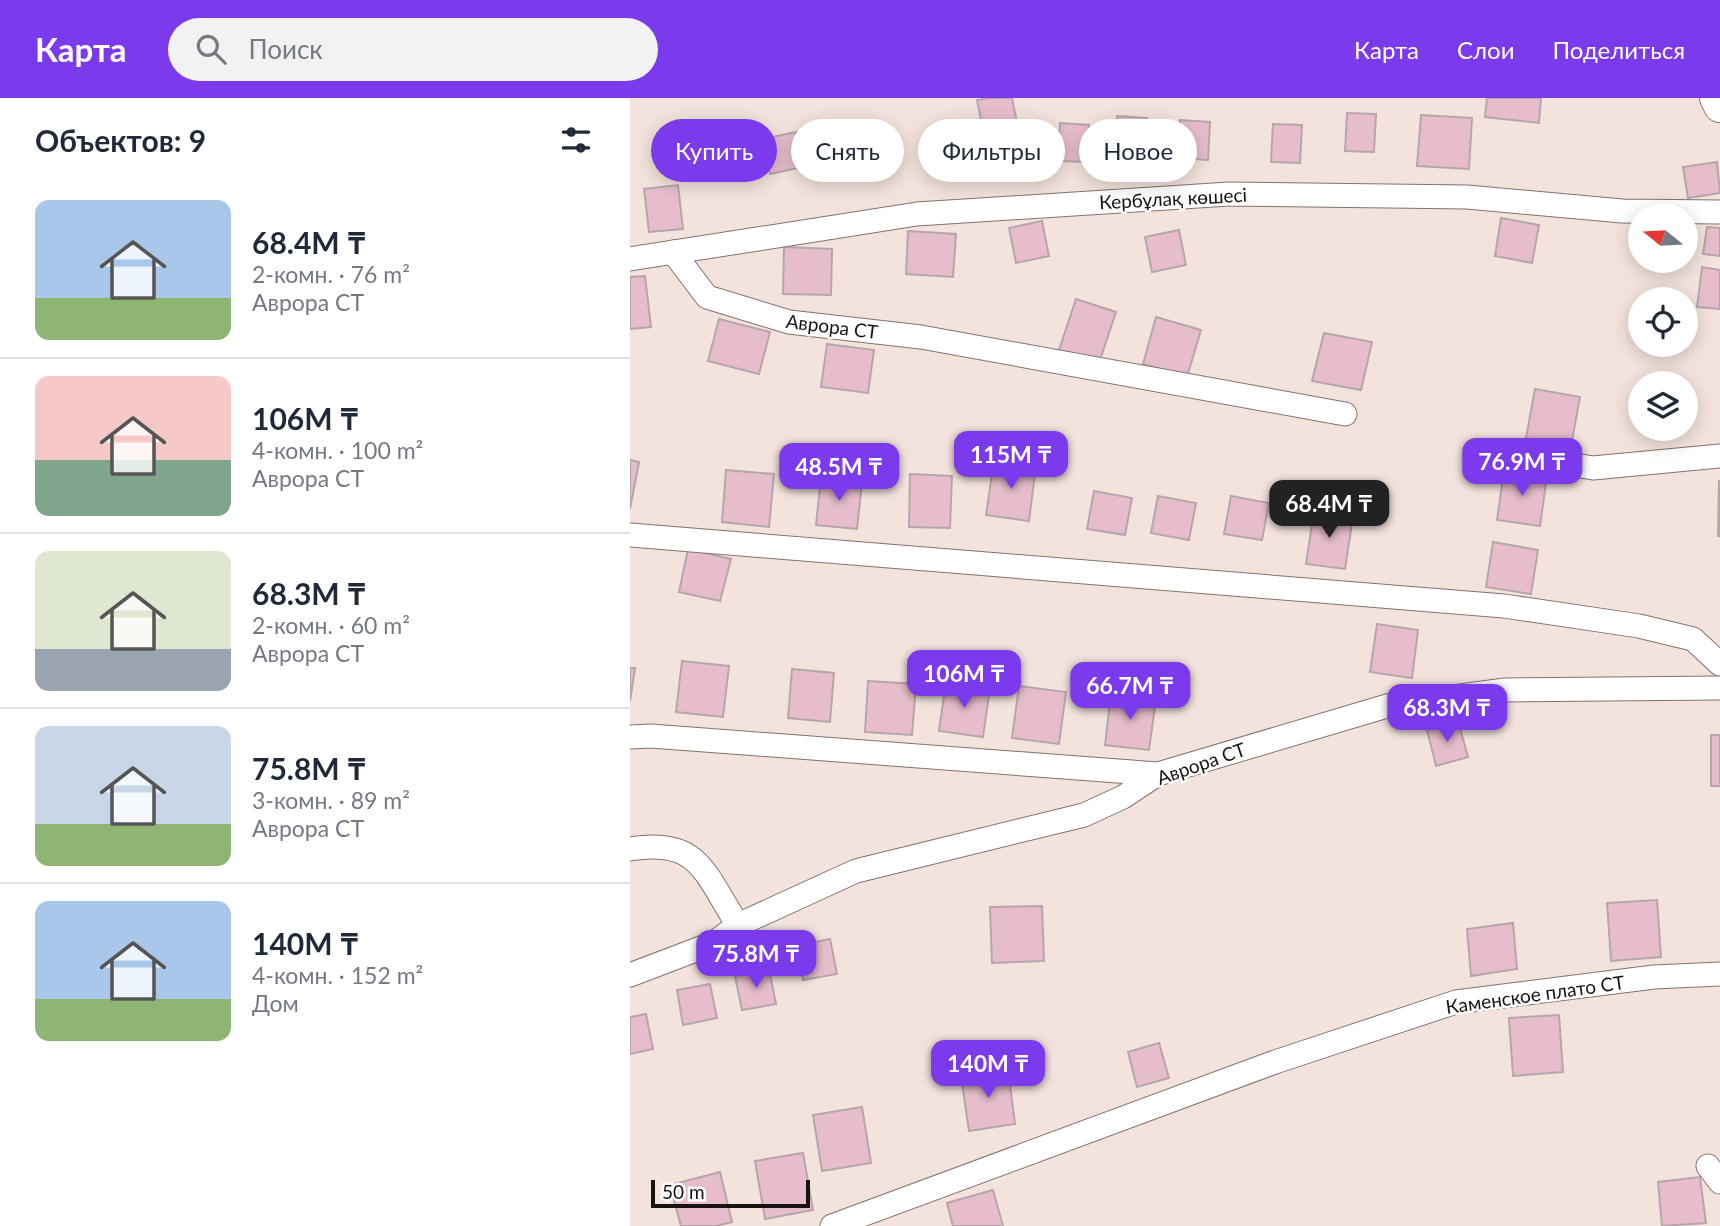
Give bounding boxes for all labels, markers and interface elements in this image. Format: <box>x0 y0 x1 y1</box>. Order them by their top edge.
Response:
search box <box>168 18 658 81</box>
text: Карта <box>35 29 126 69</box>
icon: search <box>192 30 230 68</box>
text: Поиск <box>248 33 323 65</box>
text: Карта <box>1354 35 1419 64</box>
text: Слои <box>1457 35 1514 64</box>
text: Поделиться <box>1552 35 1685 64</box>
chip: Купить <box>651 119 777 182</box>
chip: Снять <box>791 119 904 182</box>
chip: Фильтры <box>918 119 1065 182</box>
chip: Новое <box>1079 119 1197 182</box>
icon: filters <box>557 121 595 159</box>
text: Объектов: 9 <box>35 122 206 158</box>
street label: Кербұлақ көшесі <box>1098 183 1248 213</box>
north arrow <box>1628 203 1698 273</box>
map controls <box>1628 203 1698 441</box>
text: 68.4M ₸ <box>252 224 366 260</box>
icon: home <box>91 228 175 312</box>
text: 2-комн. · 76 m² <box>252 260 410 288</box>
button: locate <box>1628 287 1698 357</box>
text: Аврора СТ <box>252 288 364 316</box>
street label: Аврора СТ <box>785 309 879 343</box>
button: layers <box>1628 371 1698 441</box>
text: 106M ₸ <box>252 400 359 436</box>
icon: home <box>91 404 175 488</box>
pin: 115M ₸ <box>954 432 1068 491</box>
text: 4-комн. · 100 m² <box>252 436 423 464</box>
pin: 76.9M ₸ <box>1457 438 1587 498</box>
text: 115M ₸ <box>970 440 1052 468</box>
pin: 48.5M ₸ <box>774 444 904 503</box>
text: 76.9M ₸ <box>1478 447 1566 475</box>
text: 48.5M ₸ <box>795 452 883 480</box>
text: Аврора СТ <box>252 464 364 492</box>
pin: 68.4M ₸ <box>1264 480 1394 540</box>
text: 68.4M ₸ <box>1285 489 1373 517</box>
text: 68.3M ₸ <box>252 575 366 611</box>
icon: home <box>91 579 175 663</box>
text: 2-комн. · 60 m² <box>252 611 410 639</box>
text: Аврора СТ <box>252 639 364 667</box>
pin: 106M ₸ <box>907 650 1021 710</box>
text: 106M ₸ <box>923 659 1005 687</box>
pin: 66.7M ₸ <box>1065 662 1195 722</box>
text: 66.7M ₸ <box>1086 671 1174 699</box>
pin: 68.3M ₸ <box>1382 684 1512 744</box>
text: 68.3M ₸ <box>1403 693 1491 721</box>
street label: Аврора СТ <box>1154 737 1248 789</box>
text: 75.8M ₸ <box>252 750 366 786</box>
icon: home <box>91 754 175 838</box>
text: 3-комн. · 89 m² <box>252 786 410 814</box>
text: Аврора СТ <box>252 814 364 842</box>
text: 140M ₸ <box>252 925 359 961</box>
icon: home <box>91 929 175 1013</box>
pin: 75.8M ₸ <box>691 930 821 990</box>
text: 75.8M ₸ <box>712 939 800 967</box>
text: 4-комн. · 152 m² <box>252 961 423 989</box>
street label: Каменское плато СТ <box>1444 970 1626 1018</box>
text: Дом <box>252 989 299 1017</box>
pin: 140M ₸ <box>931 1040 1045 1100</box>
text: 140M ₸ <box>947 1049 1029 1077</box>
scale bar <box>651 1177 810 1209</box>
text: 50 m <box>662 1180 705 1203</box>

